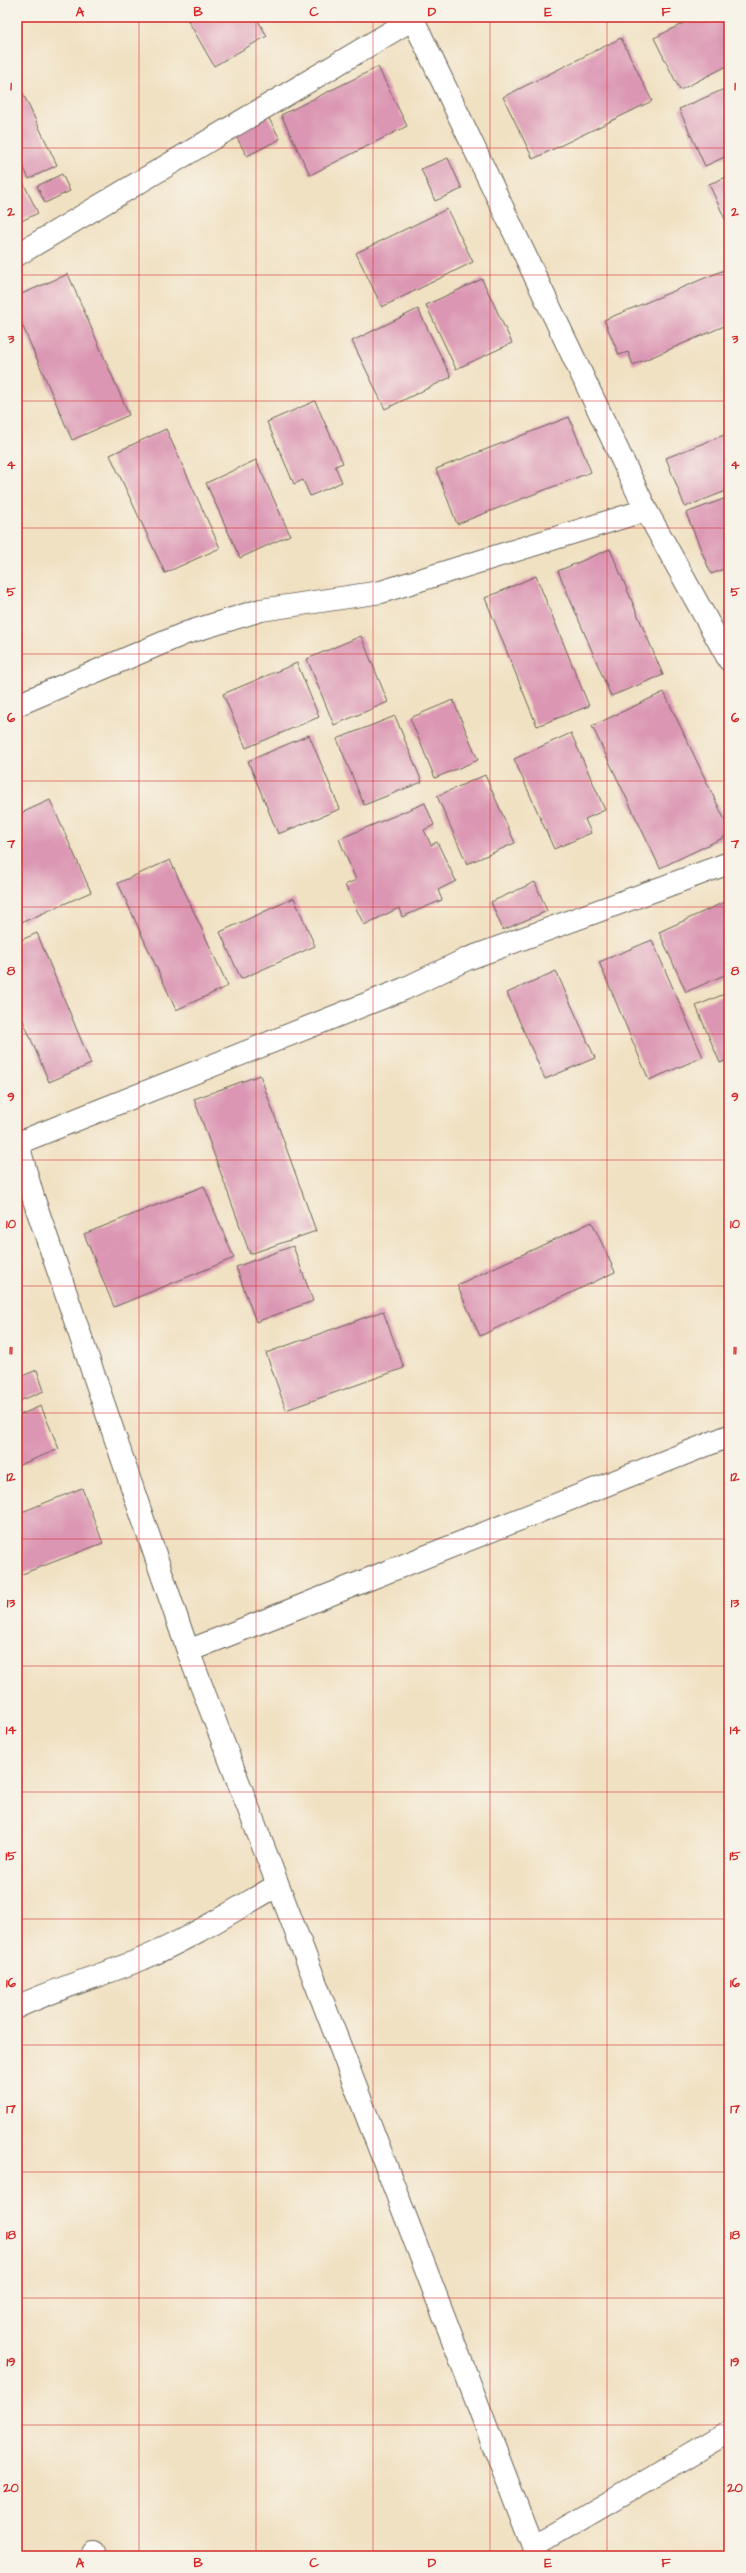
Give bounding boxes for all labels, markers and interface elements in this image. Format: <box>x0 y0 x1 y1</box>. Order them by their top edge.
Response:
text: A <box>76 3 85 21</box>
text: B <box>193 3 203 21</box>
text: C <box>309 3 319 21</box>
text: D <box>428 3 437 21</box>
text: E <box>544 3 552 21</box>
text: F <box>661 3 671 21</box>
text: 1 <box>10 77 12 95</box>
text: 1 <box>734 77 736 95</box>
text: 2 <box>6 203 15 221</box>
text: 2 <box>730 203 739 221</box>
text: 3 <box>7 330 15 348</box>
text: 3 <box>731 330 739 348</box>
text: 4 <box>7 456 16 474</box>
text: 4 <box>731 456 740 474</box>
text: 5 <box>6 583 16 601</box>
text: 5 <box>730 583 740 601</box>
text: 6 <box>7 709 16 727</box>
text: 6 <box>731 709 740 727</box>
text: 7 <box>6 835 16 853</box>
text: 7 <box>730 835 740 853</box>
text: 8 <box>7 962 16 980</box>
text: 8 <box>731 962 740 980</box>
text: 9 <box>7 1088 15 1106</box>
text: 9 <box>731 1088 739 1106</box>
text: 10 <box>6 1215 17 1233</box>
text: 10 <box>730 1215 741 1233</box>
text: 11 <box>9 1341 13 1359</box>
text: 11 <box>733 1341 737 1359</box>
text: 12 <box>6 1468 16 1486</box>
text: 12 <box>730 1468 740 1486</box>
text: 13 <box>7 1594 16 1612</box>
text: 13 <box>731 1594 740 1612</box>
text: 14 <box>6 1721 16 1739</box>
text: 14 <box>730 1721 740 1739</box>
text: 15 <box>6 1847 17 1865</box>
text: 15 <box>730 1847 741 1865</box>
text: 16 <box>6 1974 17 1992</box>
text: 16 <box>730 1974 741 1992</box>
text: 17 <box>6 2100 17 2118</box>
text: 17 <box>730 2100 741 2118</box>
text: 18 <box>6 2226 17 2244</box>
text: 18 <box>730 2226 741 2244</box>
text: 19 <box>6 2353 16 2371</box>
text: 19 <box>730 2353 740 2371</box>
text: 20 <box>2 2479 20 2497</box>
text: 20 <box>726 2479 744 2497</box>
text: A <box>76 2554 85 2572</box>
text: B <box>193 2554 203 2572</box>
text: C <box>309 2554 319 2572</box>
text: D <box>428 2554 437 2572</box>
text: E <box>544 2554 552 2572</box>
text: F <box>661 2554 671 2572</box>

